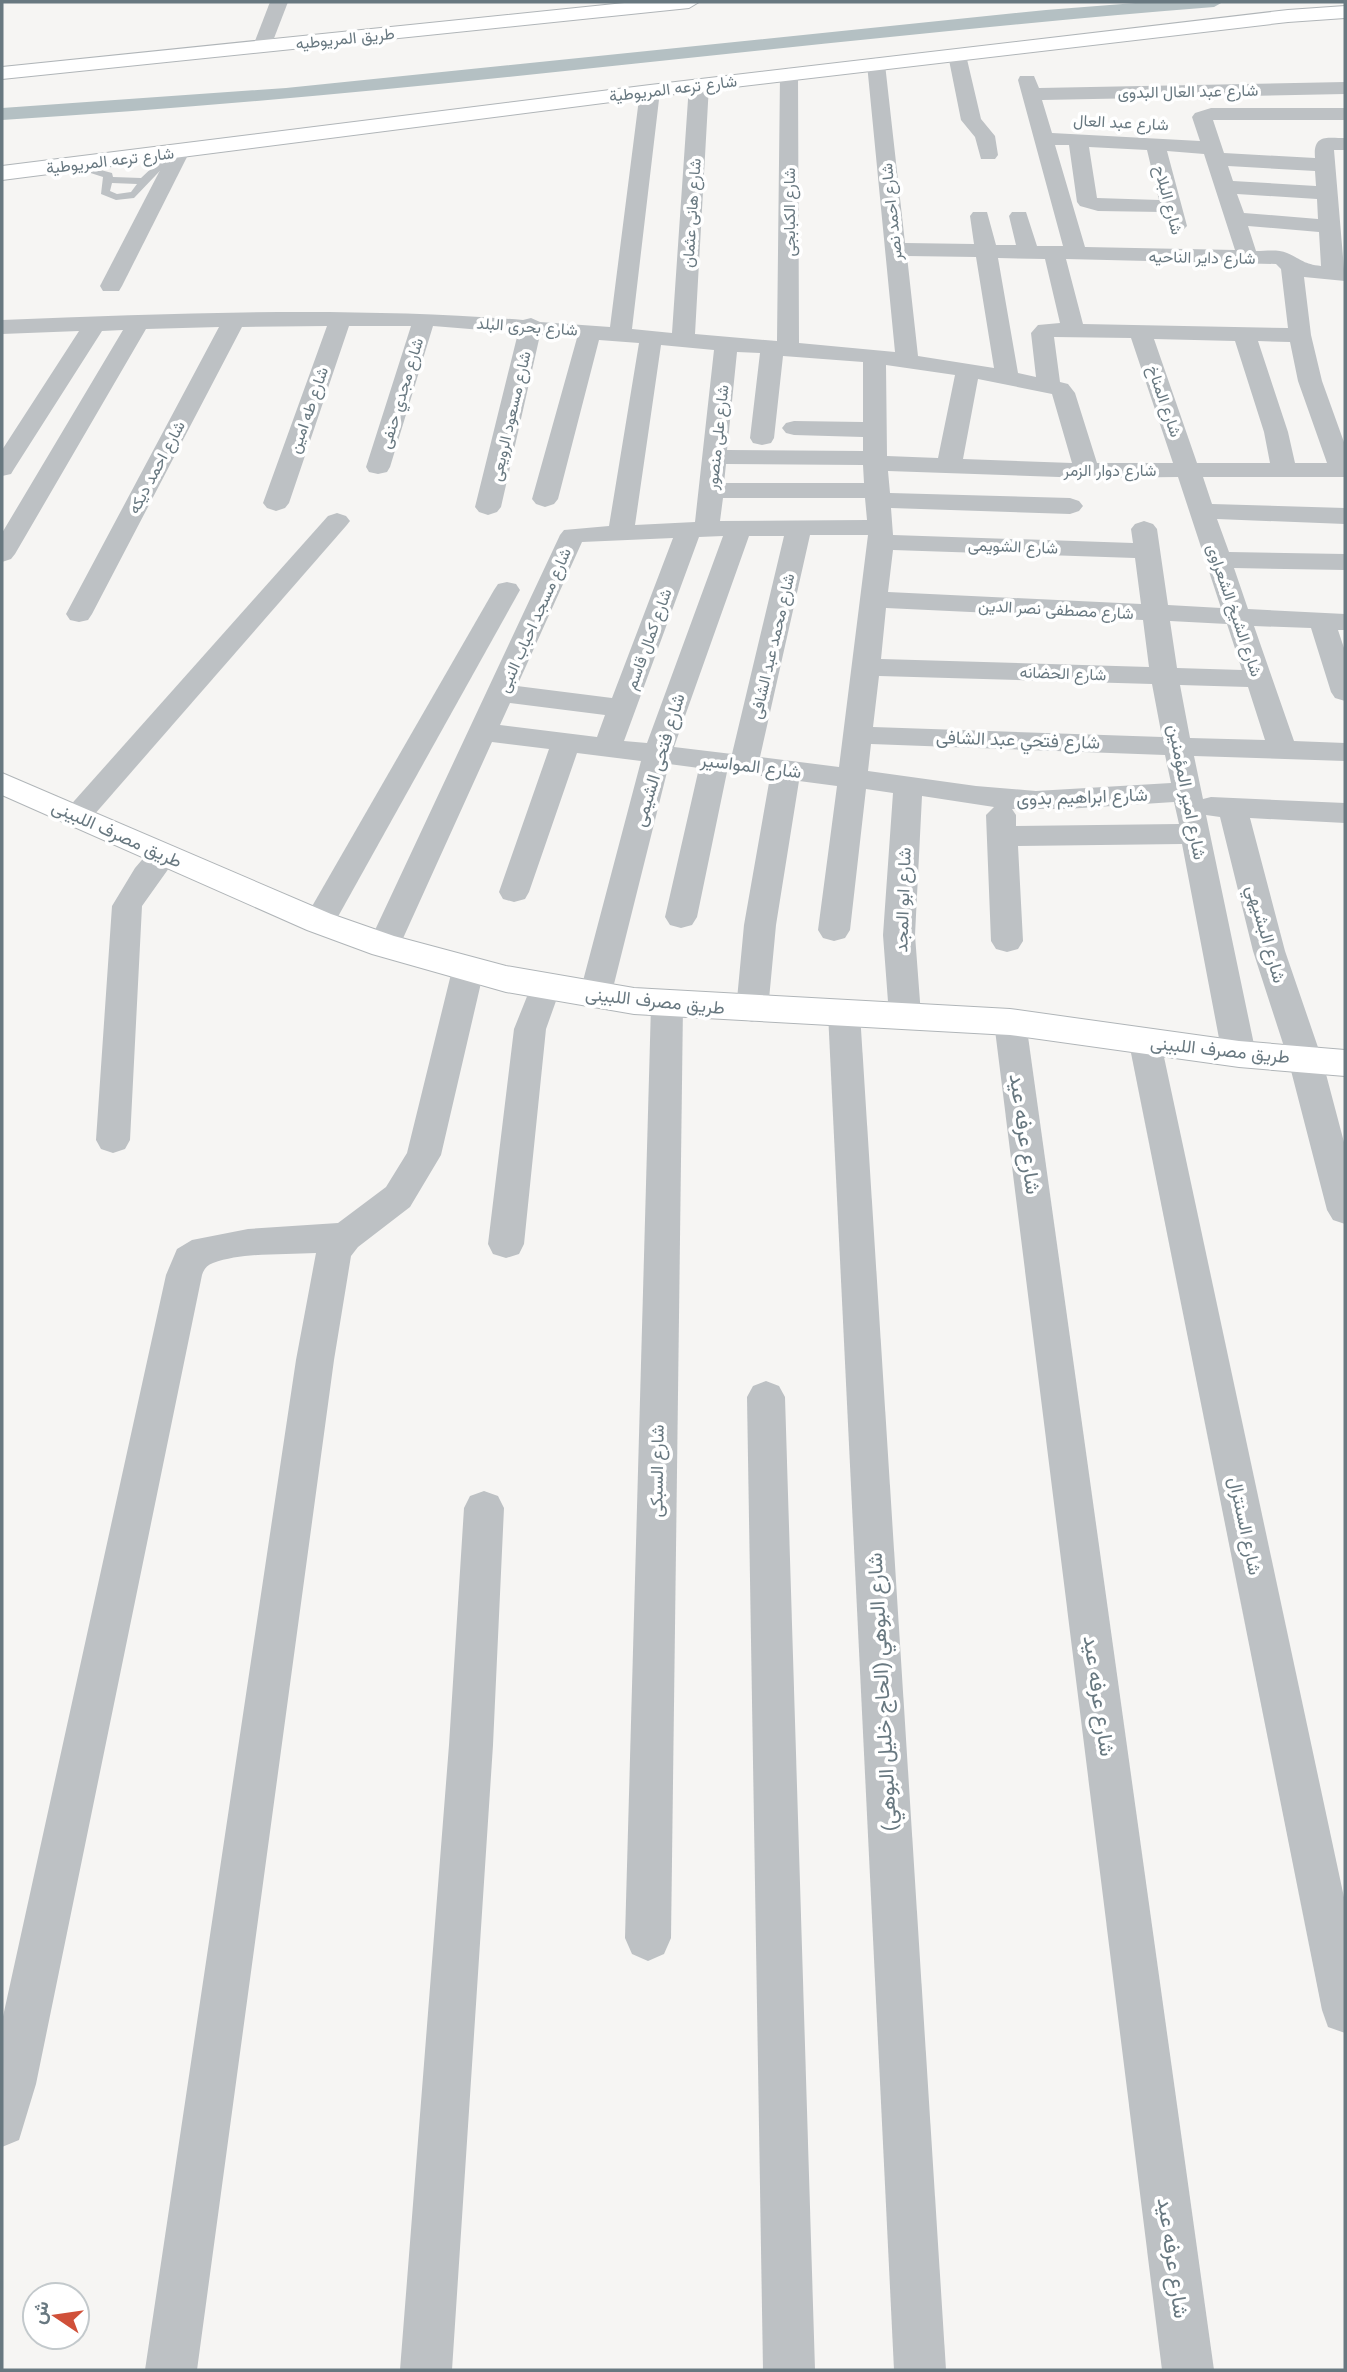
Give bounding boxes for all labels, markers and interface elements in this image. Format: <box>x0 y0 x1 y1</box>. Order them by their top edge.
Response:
street label: طريق المريوطيه <box>295 25 396 54</box>
street label: شارع ترعه المريوطية <box>608 72 738 108</box>
street label: شارع عبد العال البدوى <box>1118 82 1258 104</box>
street label: شارع عبد العال <box>1073 112 1169 136</box>
street label: شارع ترعه المريوطية <box>45 144 175 180</box>
street label: شارع هانى عثمان <box>679 158 707 269</box>
street label: شارع احمد نصر <box>878 162 908 262</box>
street label: شارع البلاح <box>1148 164 1186 237</box>
street label: شارع الكبابجى <box>781 168 801 256</box>
street label: شارع داير الناحيه <box>1148 248 1256 270</box>
street label: شارع بحرى البلد <box>475 314 578 342</box>
street label: شارع مجدي حنفى <box>377 336 431 452</box>
street label: شارع مسعود الرويعى <box>487 349 537 483</box>
street label: شارع المناخ <box>1142 363 1185 440</box>
street label: شارع طه امين <box>286 365 334 456</box>
street label: شارع على منصور <box>703 384 734 492</box>
street label: شارع احمد ديكه <box>125 418 191 518</box>
street label: شارع دوار الزمر <box>1063 462 1156 482</box>
street label: شارع الشويمى <box>967 536 1058 560</box>
street label: شارع الشيخ الشعراوى <box>1201 542 1265 680</box>
street label: شارع مسجد احباب النبى <box>495 545 577 696</box>
street label: شارع محمد عبد الشافى <box>747 572 800 721</box>
street label: شارع كمال قاسم <box>622 586 677 693</box>
street label: شارع مصطفى نصر الدين <box>978 597 1134 625</box>
street label: شارع الحضانه <box>1019 663 1107 687</box>
street label: شارع فتحى الشيمى <box>629 691 691 830</box>
street label: شارع امير المؤمنين <box>1162 723 1210 862</box>
street label: شارع فتحي عبد الشافى <box>935 727 1100 758</box>
street label: شارع المواسير <box>698 750 803 784</box>
street label: شارع ابراهيم بدوى <box>1016 785 1148 811</box>
street label: طريق مصرف اللبينى <box>48 796 185 873</box>
street label: شارع ابو المجد <box>891 847 917 953</box>
street label: شارع البشيهي <box>1238 883 1290 987</box>
street label: طريق مصرف اللبينى <box>584 984 726 1019</box>
street label: طريق مصرف اللبينى <box>1149 1033 1291 1068</box>
street label: شارع عرفه عيد <box>1003 1072 1045 1196</box>
street label: شارع السبكى <box>646 1424 670 1518</box>
street label: شارع السنترال <box>1223 1475 1265 1577</box>
street label: شارع البوهي (الحاج خليل البوهي) <box>863 1552 906 1832</box>
street label: شارع عرفه عيد <box>1077 1634 1119 1758</box>
street label: شارع عرفه عيد <box>1151 2196 1193 2320</box>
north arrow <box>21 2281 91 2351</box>
text: ش <box>27 2299 54 2326</box>

